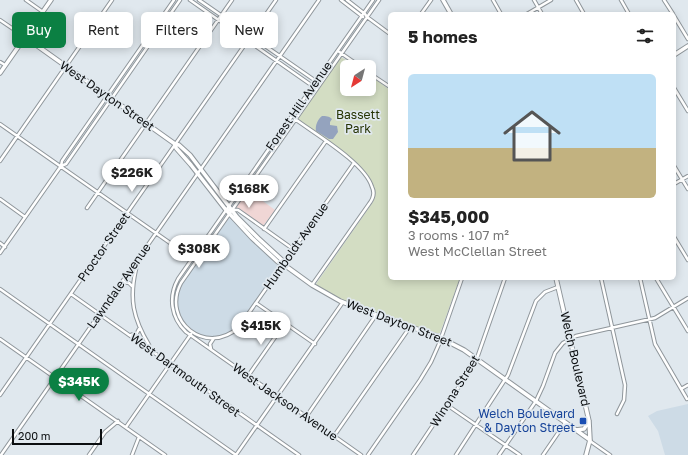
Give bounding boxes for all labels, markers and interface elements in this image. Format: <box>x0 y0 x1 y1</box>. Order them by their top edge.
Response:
chip: Buy <box>12 12 66 48</box>
chip: Rent <box>74 12 133 48</box>
chip: Filters <box>141 12 212 48</box>
chip: New <box>220 12 278 48</box>
icon: filters <box>634 25 656 47</box>
text: 5 homes <box>408 26 478 47</box>
street label: West Dayton Street <box>57 57 158 134</box>
street label: Forest Hill Avenue <box>262 58 335 153</box>
north arrow <box>340 60 376 96</box>
map controls <box>340 60 376 96</box>
icon: home <box>496 100 568 172</box>
park label: Bassett Park <box>336 107 380 136</box>
pin: $226K <box>104 159 160 193</box>
text: $226K <box>111 164 153 180</box>
pin: $168K <box>221 175 277 209</box>
text: $168K <box>228 180 270 196</box>
street label: Humboldt Avenue <box>260 199 331 292</box>
text: $345,000 <box>408 206 489 227</box>
street label: Proctor Street <box>74 209 133 284</box>
text: 3 rooms · 107 m² <box>408 227 509 243</box>
pin: $308K <box>171 235 227 269</box>
street label: Lawndale Avenue <box>84 240 154 331</box>
text: $308K <box>178 240 220 256</box>
text: West McClellan Street <box>408 243 547 259</box>
street label: West Dayton Street <box>344 295 454 350</box>
street label: Welch Boulevard <box>557 310 594 408</box>
pin: $415K <box>233 312 289 346</box>
text: $415K <box>241 317 281 333</box>
street label: West Dartmouth Street <box>127 329 244 420</box>
street label: Winona Street <box>426 352 483 429</box>
street label: West Jackson Avenue <box>230 360 341 444</box>
pin: $345K <box>51 368 107 402</box>
text: $345K <box>58 373 100 389</box>
place label: Welch Boulevard & Dayton Street <box>478 406 575 435</box>
marker: Welch Boulevard & Dayton Street <box>578 416 588 426</box>
scale bar <box>12 427 102 446</box>
text: 200 m <box>18 429 51 442</box>

